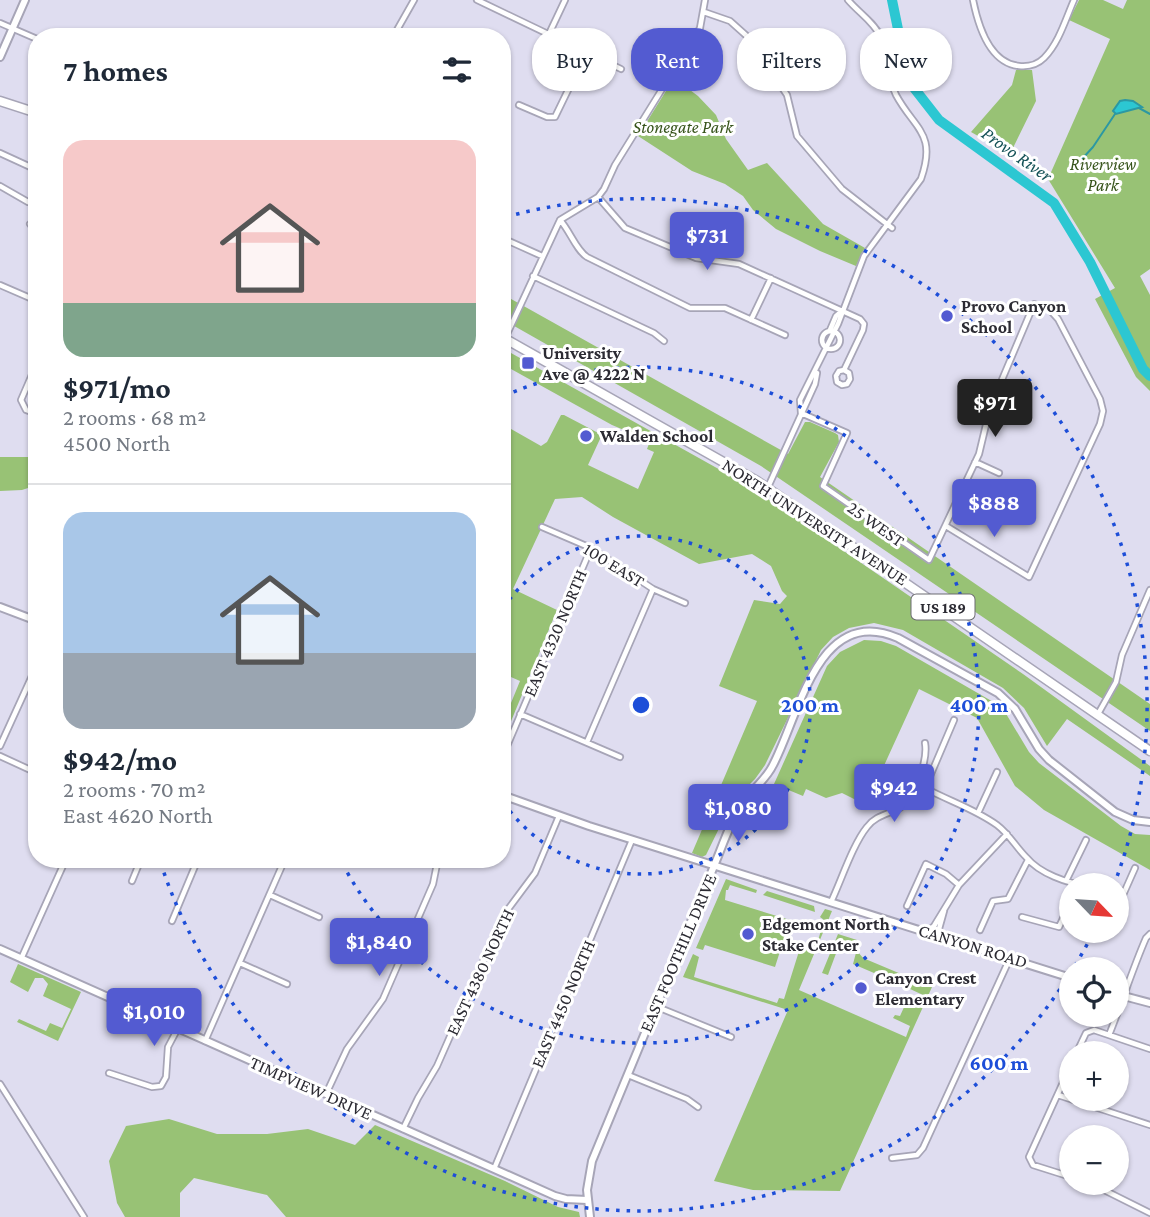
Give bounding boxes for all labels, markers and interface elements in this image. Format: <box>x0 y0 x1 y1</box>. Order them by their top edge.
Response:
chip: Buy <box>532 28 617 91</box>
chip: Rent <box>631 28 723 91</box>
chip: Filters <box>737 28 846 91</box>
chip: New <box>860 28 952 91</box>
icon: filters <box>438 51 476 89</box>
text: 7 homes <box>63 54 168 87</box>
park label: Stonegate Park <box>633 117 734 137</box>
water label: Provo River <box>978 122 1057 187</box>
park label: Riverview Park <box>1070 154 1137 195</box>
icon: home <box>207 185 333 311</box>
pin: $731 <box>666 212 748 272</box>
text: $731 <box>686 222 728 248</box>
place label: Provo Canyon School <box>961 296 1067 337</box>
marker: Provo Canyon School <box>939 308 955 324</box>
place label: University Ave @ 4222 N <box>541 343 645 384</box>
marker: University Ave @ 4222 N <box>520 355 536 371</box>
text: $971/mo <box>63 371 171 404</box>
pin: $971 <box>954 380 1036 439</box>
text: $971 <box>973 389 1017 415</box>
text: 2 rooms · 68 m² <box>63 404 206 430</box>
place label: Walden School <box>599 426 714 446</box>
marker: Walden School <box>578 428 594 444</box>
text: 4500 North <box>63 430 170 456</box>
street label: NORTH UNIVERSITY AVENUE <box>719 455 912 590</box>
pin: $888 <box>953 480 1035 539</box>
text: $888 <box>968 489 1020 515</box>
street label: 25 WEST <box>844 497 908 551</box>
street label: 100 EAST <box>580 539 648 592</box>
icon: home <box>207 557 333 683</box>
street label: EAST 4320 NORTH <box>519 566 591 700</box>
road number: US 189 <box>912 594 974 620</box>
centre of rings <box>629 693 653 717</box>
text: 200 m <box>781 693 839 717</box>
text: 400 m <box>950 693 1009 717</box>
text: $942/mo <box>63 743 177 776</box>
pin: $942 <box>853 764 935 824</box>
text: $942 <box>870 774 918 800</box>
text: 2 rooms · 70 m² <box>63 776 206 802</box>
pin: $1,080 <box>681 784 795 844</box>
text: $1,080 <box>704 794 772 820</box>
text: East 4620 North <box>63 802 213 828</box>
street label: EAST FOOTHILL DRIVE <box>636 871 721 1035</box>
north arrow <box>1059 873 1129 943</box>
map controls <box>1059 873 1129 1195</box>
street label: EAST 4380 NORTH <box>442 905 518 1038</box>
place label: Edgemont North Stake Center <box>762 914 890 955</box>
pin: $1,840 <box>322 918 436 978</box>
street label: CANYON ROAD <box>916 920 1030 972</box>
marker: Edgemont North Stake Center <box>740 926 756 942</box>
text: $1,840 <box>346 928 412 954</box>
street label: EAST 4450 NORTH <box>527 937 599 1071</box>
button: locate <box>1059 957 1129 1027</box>
place label: Canyon Crest Elementary <box>875 968 977 1009</box>
marker: Canyon Crest Elementary <box>853 980 869 996</box>
pin: $1,010 <box>97 988 211 1048</box>
text: $1,010 <box>123 998 185 1024</box>
button: + <box>1059 1041 1129 1111</box>
text: 600 m <box>970 1051 1029 1075</box>
street label: TIMPVIEW DRIVE <box>247 1052 375 1124</box>
button: − <box>1059 1125 1129 1195</box>

